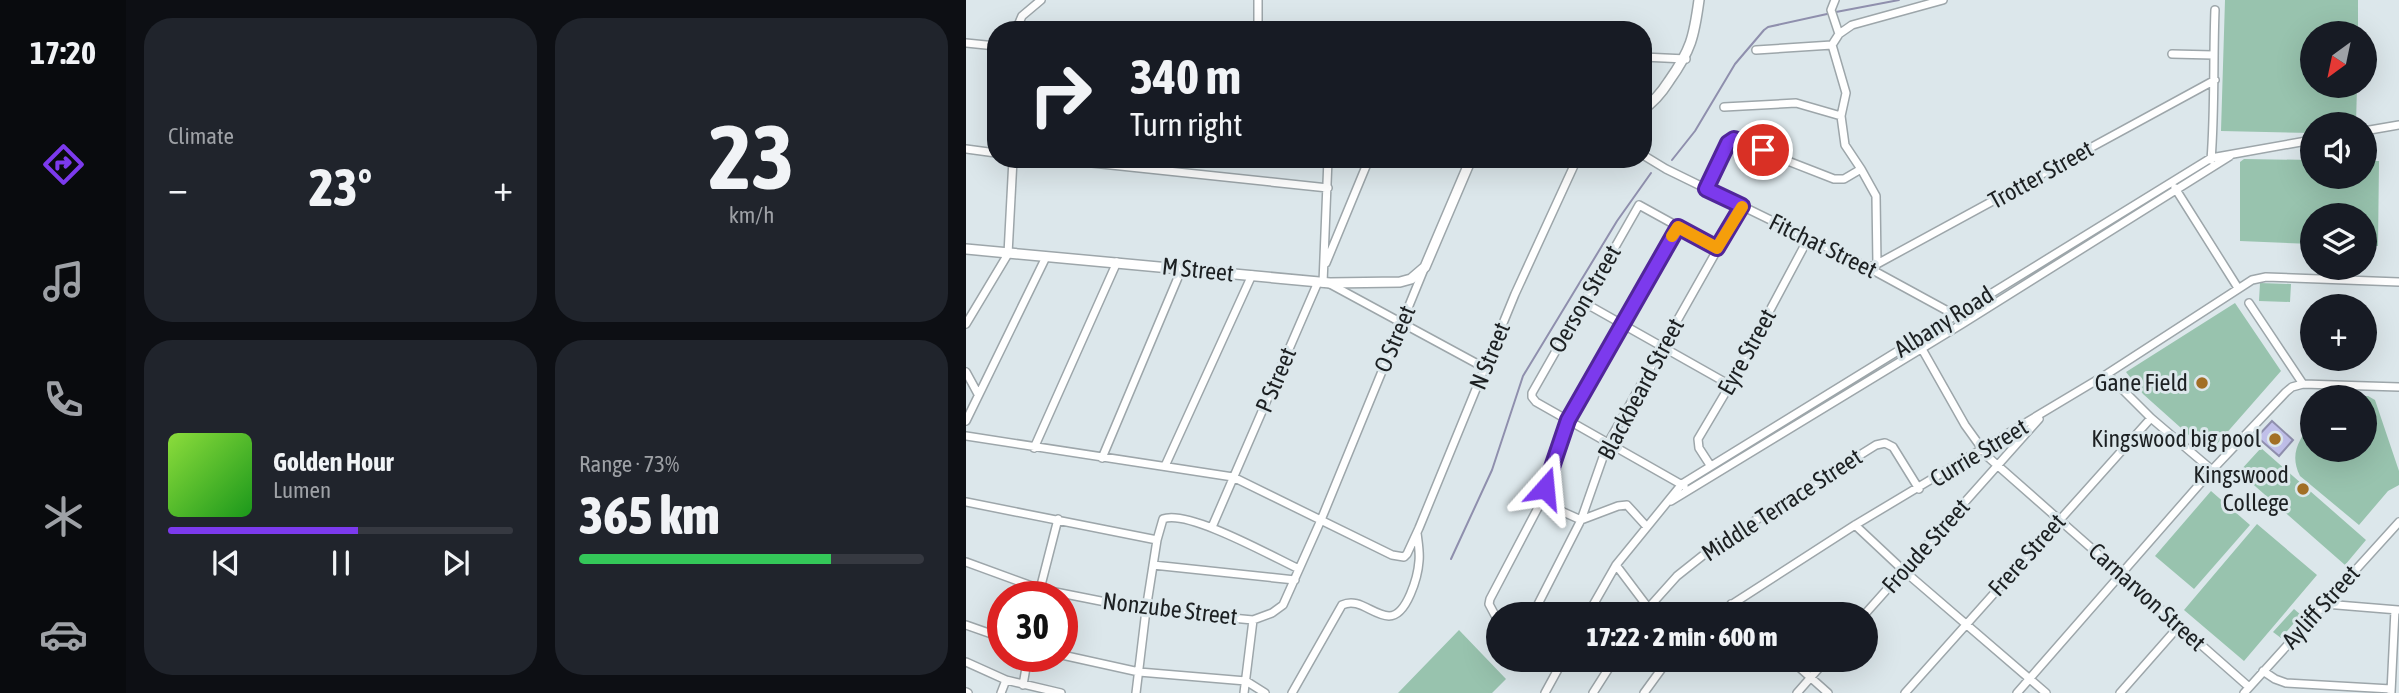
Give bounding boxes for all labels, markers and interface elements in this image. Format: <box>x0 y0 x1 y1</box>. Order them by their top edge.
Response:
north arrow <box>2300 21 2376 98</box>
map controls <box>2300 21 2377 462</box>
text: 17:20 <box>30 34 96 71</box>
text: 340 m <box>1130 48 1241 104</box>
icon: right <box>1015 49 1106 140</box>
text: 23 <box>709 104 794 208</box>
text: Turn right <box>1130 106 1243 143</box>
button: sound <box>2300 112 2377 189</box>
pin <box>1733 120 1793 180</box>
text: Climate <box>168 123 234 149</box>
icon: arrive <box>1744 131 1782 169</box>
street label: Trotter Street <box>1984 135 2098 214</box>
icon: directions <box>39 140 88 189</box>
text: 23° <box>309 157 372 217</box>
text: − <box>168 166 188 209</box>
text: + <box>493 166 513 209</box>
text: km/h <box>729 202 774 228</box>
button: layers <box>2300 203 2377 280</box>
street label: Fitchat Street <box>1765 208 1882 283</box>
street label: Oerson Street <box>1543 240 1626 357</box>
street label: M Street <box>1161 252 1235 287</box>
icon: music <box>39 257 88 306</box>
street label: Albany Road <box>1889 281 1998 363</box>
button: + <box>2300 294 2377 371</box>
street label: O Street <box>1368 301 1421 376</box>
street label: Eyre Street <box>1712 304 1781 399</box>
street label: Blackbeard Street <box>1592 313 1689 464</box>
street label: N Street <box>1464 318 1515 393</box>
street label: P Street <box>1250 343 1301 416</box>
place label: Gane Field <box>2095 369 2188 396</box>
icon: phone <box>39 375 88 424</box>
marker: Gane Field <box>2194 375 2210 391</box>
button: − <box>2300 385 2377 462</box>
street label: Currie Street <box>1925 413 2032 492</box>
place label: Kingswood big pool <box>2091 425 2262 452</box>
marker: Kingswood big pool <box>2267 431 2283 447</box>
street label: Middle Terrace Street <box>1697 443 1867 566</box>
text: Golden Hour <box>273 447 393 477</box>
text: Range · 73% <box>579 451 679 477</box>
position arrow <box>1508 451 1582 525</box>
place label: Kingswood College <box>2193 461 2289 516</box>
text: Lumen <box>273 477 331 503</box>
marker: Kingswood College <box>2295 481 2311 497</box>
text: 365 km <box>579 485 720 545</box>
icon: climate <box>39 492 88 541</box>
street label: Froude Street <box>1876 493 1975 598</box>
street label: Frere Street <box>1983 508 2071 601</box>
street label: Carnarvon Street <box>2084 537 2211 656</box>
icon: previous <box>207 544 245 582</box>
icon: pause <box>322 544 360 582</box>
icon: next <box>437 544 475 582</box>
street label: Ayliff Street <box>2276 559 2365 654</box>
speed limit sign: 30 <box>987 581 1078 672</box>
street label: Nonzube Street <box>1101 587 1239 630</box>
icon: car <box>39 610 88 659</box>
text: 17:22 · 2 min · 600 m <box>1587 622 1777 652</box>

